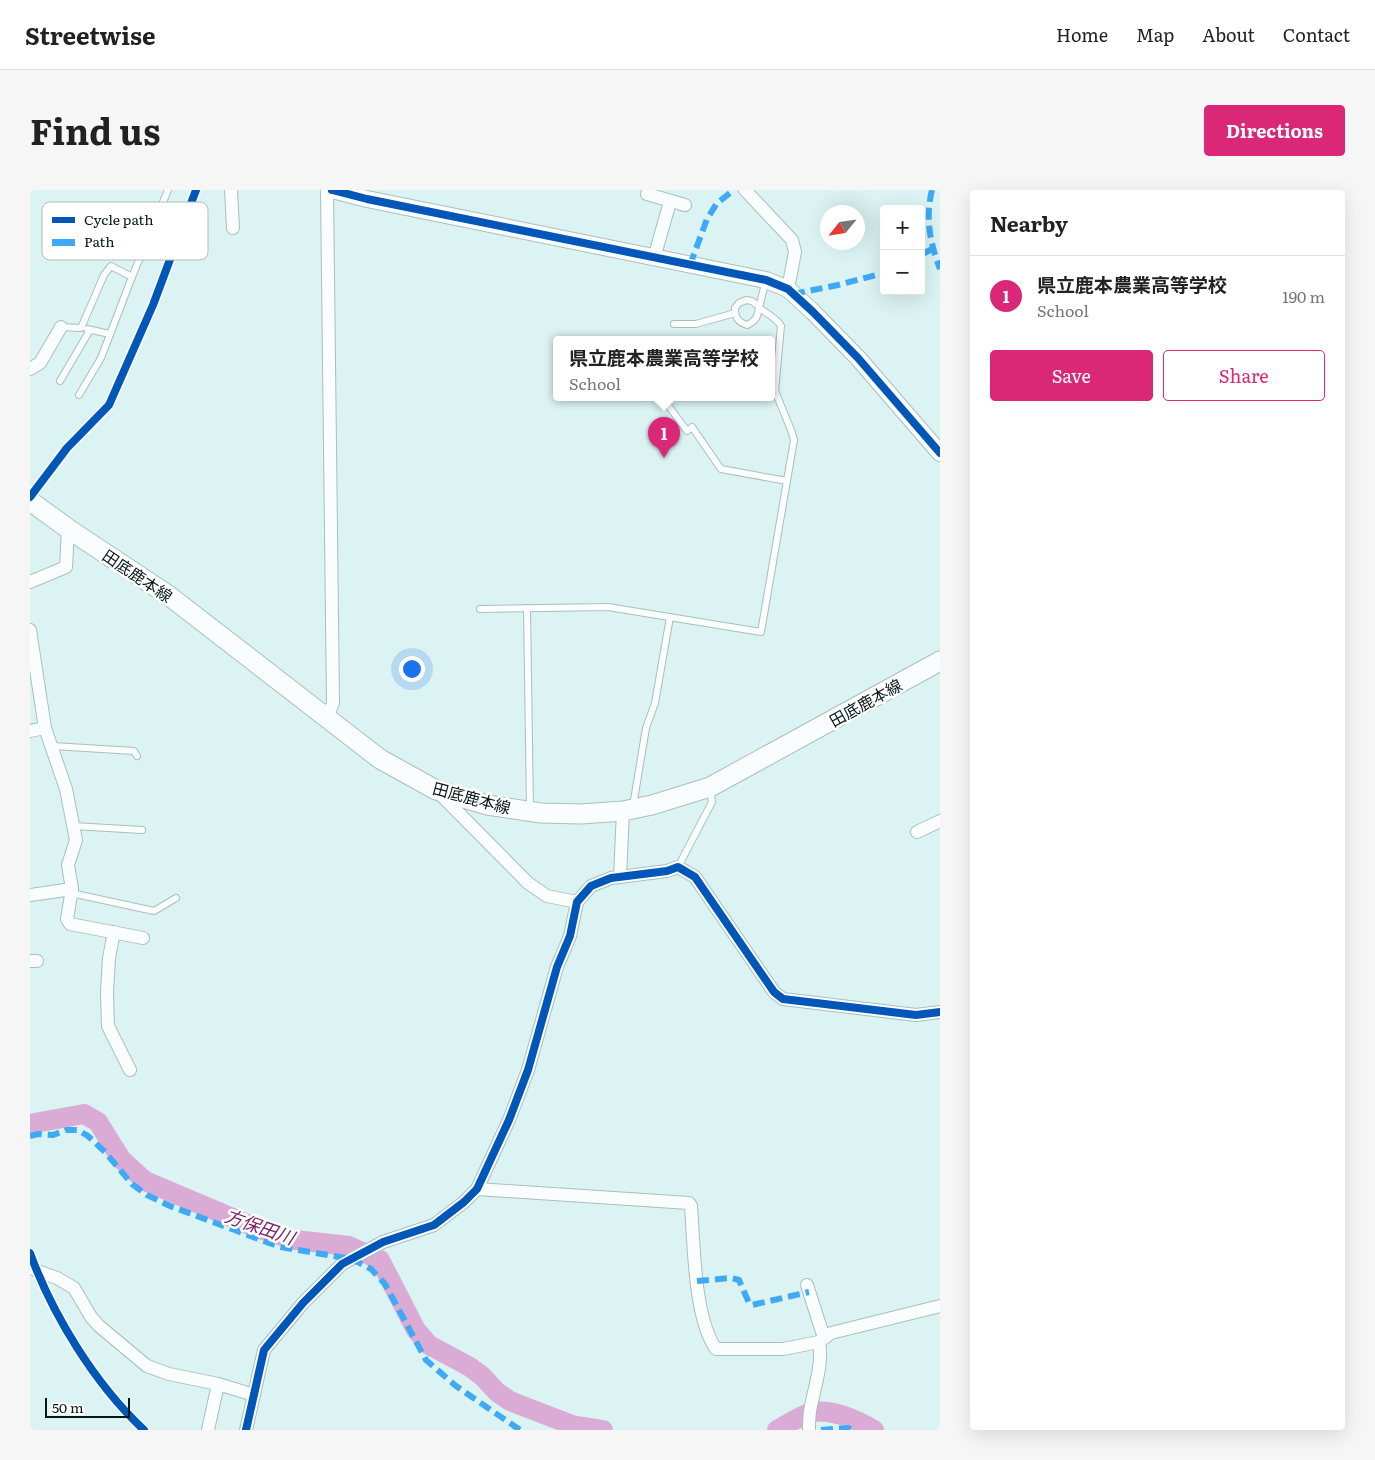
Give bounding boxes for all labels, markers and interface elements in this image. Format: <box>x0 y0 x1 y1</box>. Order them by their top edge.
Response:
text: Streetwise <box>25 17 155 52</box>
text: Home <box>1056 21 1108 48</box>
text: Map <box>1136 21 1174 48</box>
text: About <box>1202 21 1255 48</box>
text: Contact <box>1283 21 1350 48</box>
text: Find us <box>30 104 160 156</box>
button: Directions <box>1204 105 1345 156</box>
legend <box>42 202 208 260</box>
north arrow <box>820 205 865 250</box>
map controls <box>880 205 925 295</box>
button: + <box>880 205 925 250</box>
text: Nearby <box>990 207 1068 238</box>
text: Cycle path <box>84 209 153 229</box>
text: Path <box>84 231 114 251</box>
button: − <box>880 250 925 295</box>
text: 県立鹿本農業高等学校 <box>1037 270 1227 298</box>
text: 1 <box>1003 284 1009 308</box>
text: 190 m <box>1282 284 1325 308</box>
text: School <box>1037 298 1089 322</box>
popup <box>553 336 775 401</box>
text: 県立鹿本農業高等学校 <box>569 343 759 371</box>
button: Save <box>990 350 1153 401</box>
button: Share <box>1163 350 1325 401</box>
text: School <box>569 371 621 395</box>
pin: 1 <box>648 417 680 458</box>
street label: 田底鹿本線 <box>98 543 178 607</box>
your location <box>399 656 425 682</box>
street label: 田底鹿本線 <box>824 672 906 732</box>
street label: 田底鹿本線 <box>430 775 514 819</box>
water label: 方保田川 <box>222 1202 300 1251</box>
scale bar <box>45 1395 130 1418</box>
text: 50 m <box>52 1397 84 1417</box>

